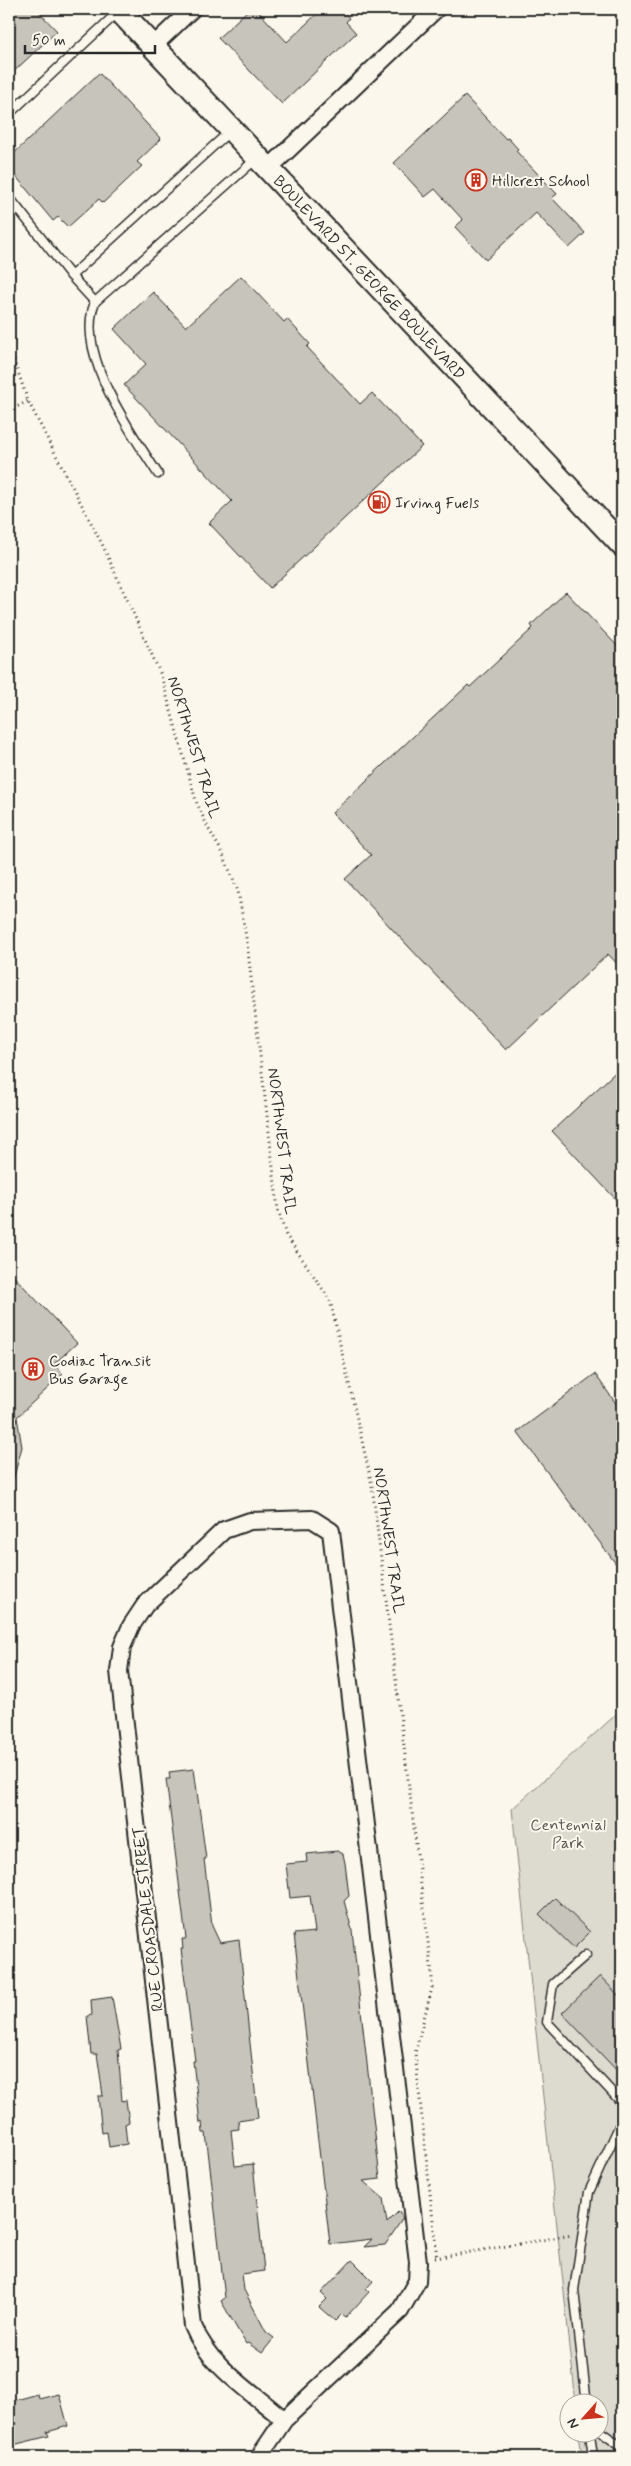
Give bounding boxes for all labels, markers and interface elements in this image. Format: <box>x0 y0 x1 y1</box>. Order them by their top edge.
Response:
scale bar <box>25 22 155 54</box>
text: 50 m <box>32 31 66 51</box>
building icon: Hillcrest School <box>464 168 488 192</box>
street label: BOULEVARD ST. GEORGE BOULEVARD <box>268 171 470 385</box>
place label: Hillcrest School <box>492 171 590 192</box>
fuel station icon: Irving Fuels <box>367 490 391 514</box>
place label: Irving Fuels <box>395 493 479 514</box>
street label: NORTHWEST TRAIL <box>162 674 225 821</box>
street label: NORTHWEST TRAIL <box>262 1067 301 1216</box>
place label: Codiac Transit Bus Garage <box>49 1351 151 1391</box>
building icon: Codiac Transit Bus Garage <box>21 1357 45 1381</box>
street label: NORTHWEST TRAIL <box>368 1466 409 1615</box>
park label: Centennial Park <box>530 1815 606 1854</box>
street label: RUE CROASDALE STREET <box>128 1825 169 2012</box>
north arrow <box>558 2394 608 2444</box>
text: N <box>563 2415 583 2432</box>

